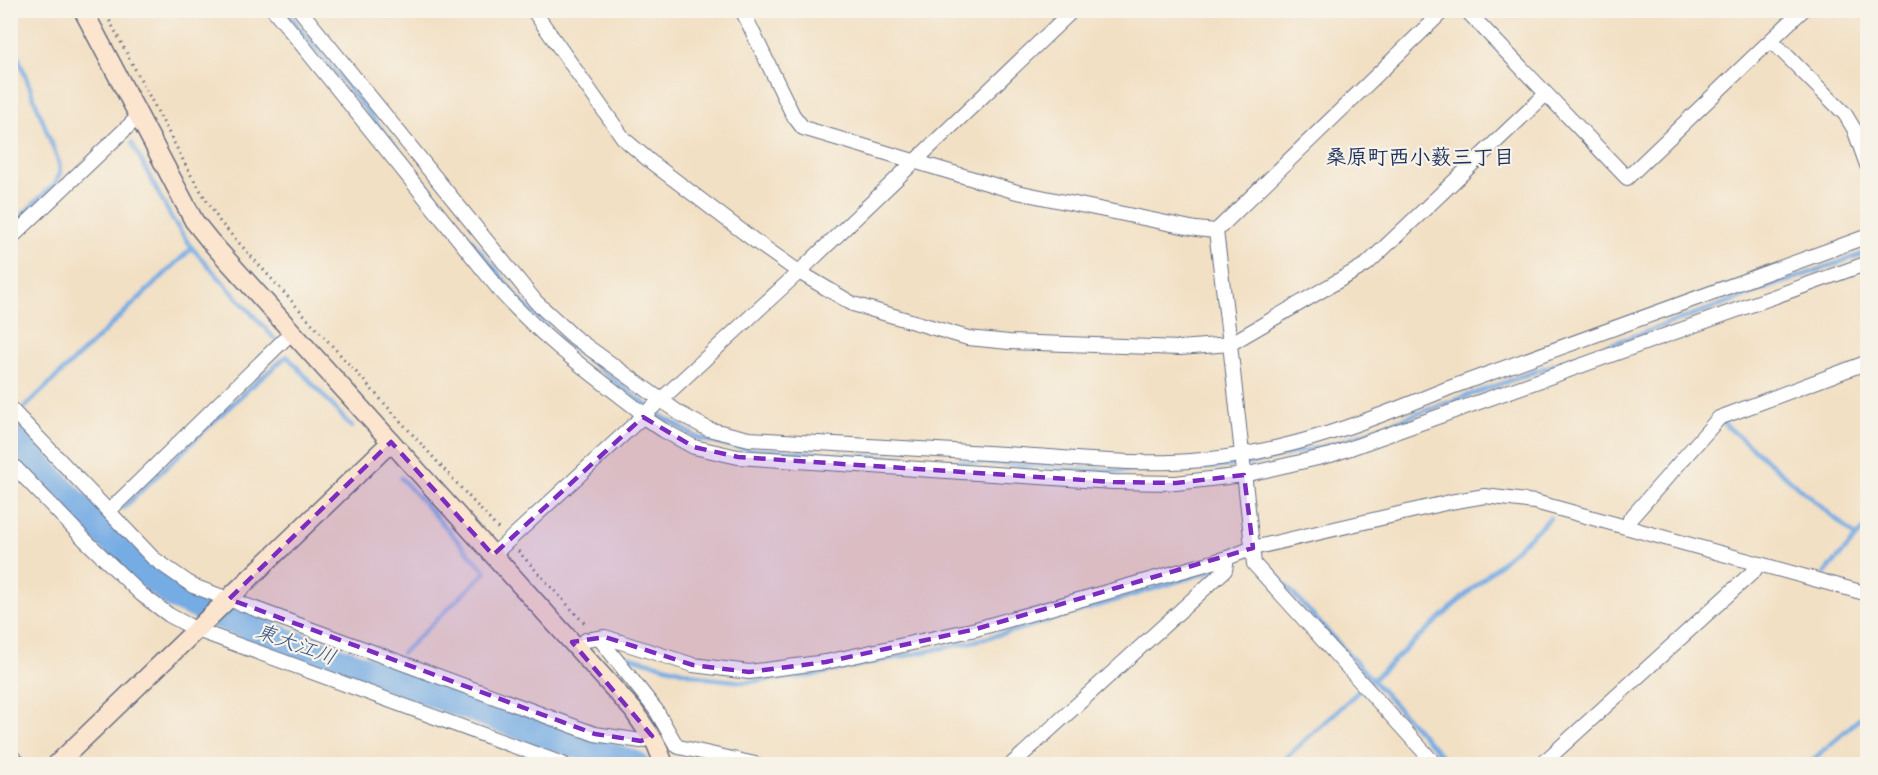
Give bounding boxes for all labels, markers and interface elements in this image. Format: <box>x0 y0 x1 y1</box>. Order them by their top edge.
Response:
district label: 桑原町西小薮三丁目 <box>1326 144 1515 169</box>
water label: 東大江川 <box>252 617 340 670</box>

